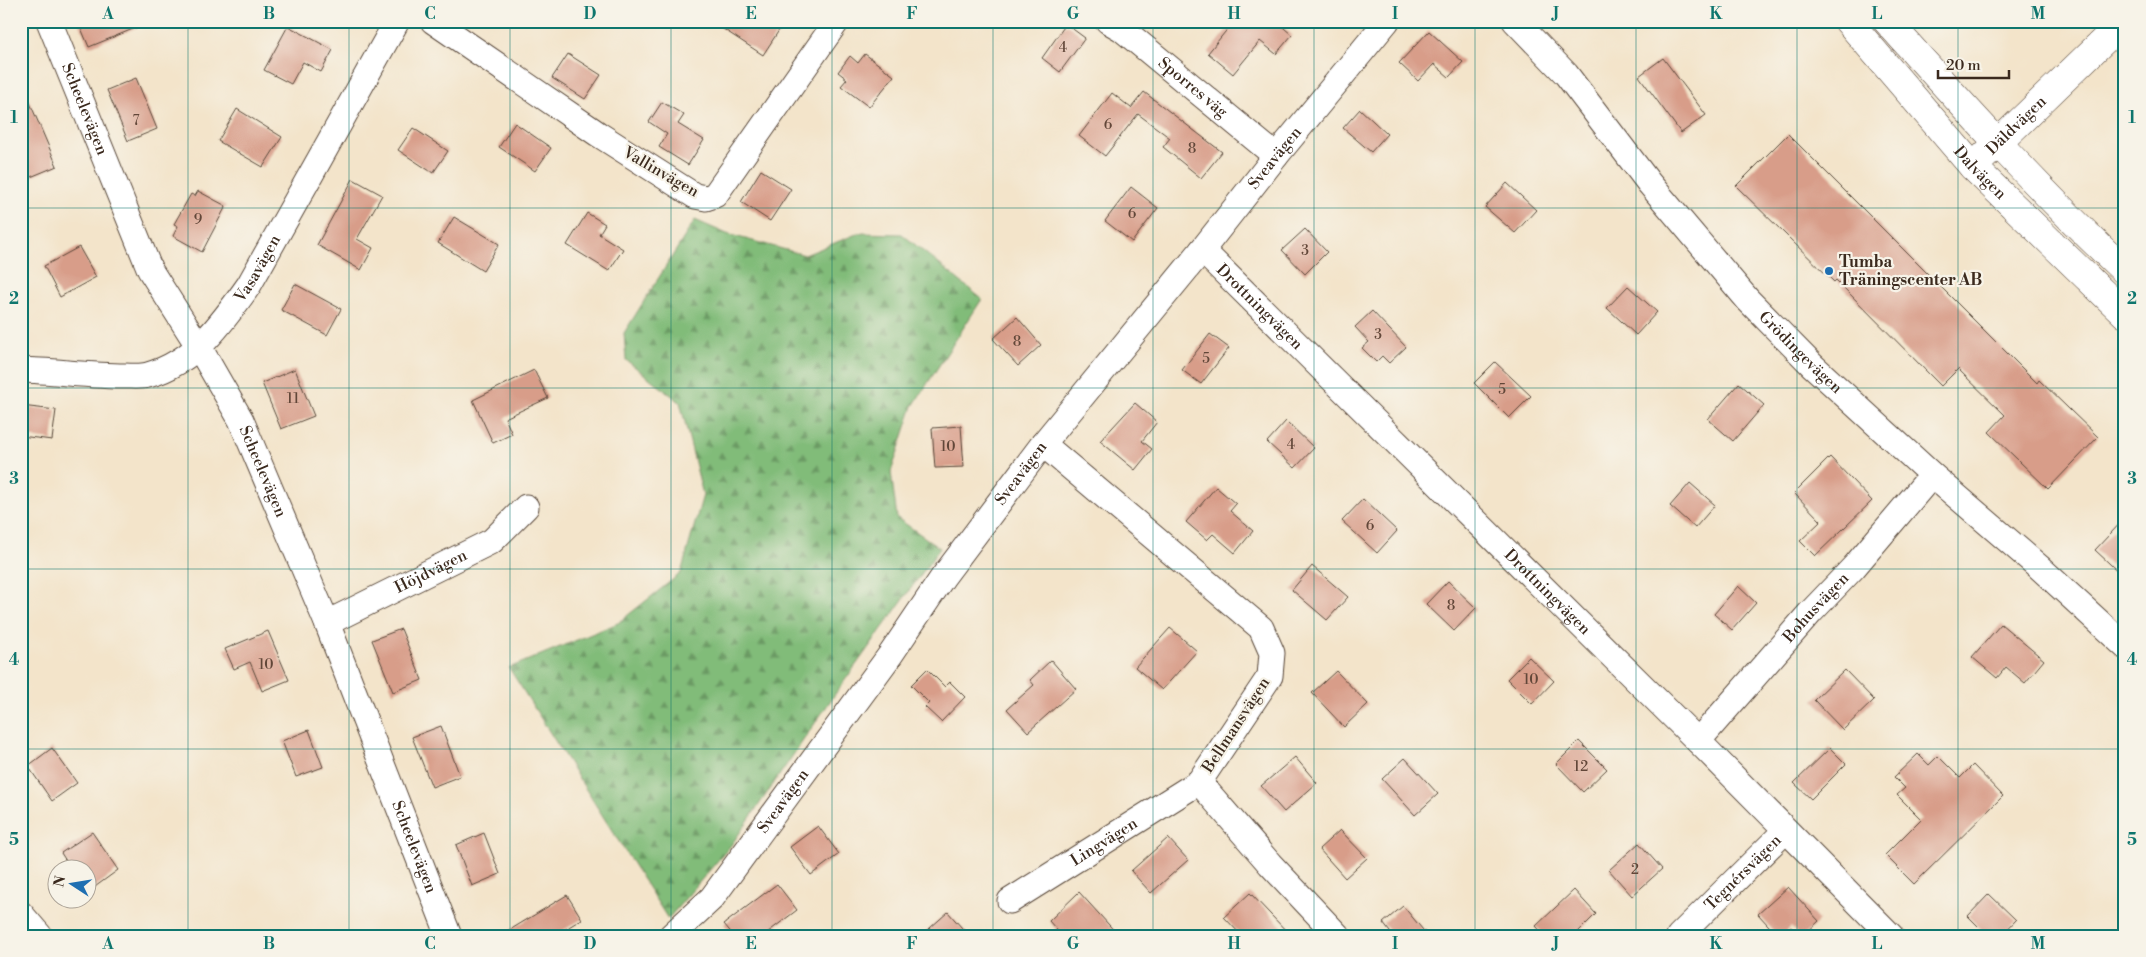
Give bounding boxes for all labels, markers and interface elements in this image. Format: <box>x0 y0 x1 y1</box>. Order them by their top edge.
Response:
text: A <box>101 4 114 24</box>
text: B <box>263 4 275 24</box>
text: C <box>424 4 436 24</box>
text: D <box>584 4 597 24</box>
text: E <box>745 4 757 24</box>
text: F <box>906 4 918 24</box>
text: G <box>1067 4 1080 24</box>
text: H <box>1227 4 1241 24</box>
text: I <box>1392 4 1398 24</box>
text: J <box>1551 4 1559 24</box>
text: K <box>1710 4 1724 24</box>
text: L <box>1872 4 1883 24</box>
text: M <box>2031 4 2046 24</box>
house number: 4 <box>1059 39 1067 57</box>
scale bar <box>1938 48 2010 80</box>
street label: Sporres väg <box>1154 53 1232 122</box>
text: 20 m <box>1946 56 1981 75</box>
street label: Scheelevägen <box>57 60 112 158</box>
street label: Däldvägen <box>1982 91 2051 159</box>
text: 1 <box>10 108 18 128</box>
text: 1 <box>2128 108 2136 128</box>
house number: 7 <box>132 112 140 130</box>
house number: 6 <box>1104 116 1113 134</box>
street label: Sveavägen <box>1244 122 1306 193</box>
house number: 8 <box>1188 140 1196 158</box>
street label: Vallinvägen <box>619 142 703 202</box>
street label: Dalvägen <box>1949 142 2011 204</box>
house number: 6 <box>1128 205 1137 223</box>
house number: 9 <box>194 211 202 229</box>
street label: Vasavägen <box>229 231 285 307</box>
house number: 3 <box>1301 242 1309 260</box>
place label: Tumba Träningscenter AB <box>1839 252 1982 290</box>
street label: Drottningvägen <box>1212 260 1307 354</box>
marker: Tumba Träningscenter AB <box>1823 265 1835 277</box>
text: 2 <box>9 289 19 309</box>
text: 2 <box>2127 289 2137 309</box>
street label: Grödingevägen <box>1755 307 1847 398</box>
house number: 3 <box>1374 326 1382 344</box>
house number: 8 <box>1013 333 1021 351</box>
house number: 5 <box>1202 350 1210 368</box>
house number: 5 <box>1498 381 1506 399</box>
house number: 11 <box>287 390 299 408</box>
street label: Scheelevägen <box>235 423 291 521</box>
house number: 4 <box>1287 436 1295 454</box>
street label: Sveavägen <box>990 437 1052 509</box>
house number: 10 <box>941 438 955 456</box>
text: 3 <box>9 469 19 489</box>
text: 3 <box>2127 469 2137 489</box>
house number: 6 <box>1366 517 1375 535</box>
street label: Höjdvägen <box>391 545 471 598</box>
street label: Drottningvägen <box>1500 545 1595 639</box>
street label: Bohusvägen <box>1778 568 1853 647</box>
house number: 8 <box>1447 597 1455 615</box>
text: 4 <box>9 650 20 670</box>
text: 4 <box>2127 650 2138 670</box>
house number: 10 <box>259 656 273 674</box>
house number: 10 <box>1524 671 1538 689</box>
street label: Bellmansvägen <box>1197 673 1274 777</box>
house number: 12 <box>1574 758 1588 776</box>
street label: Sveavägen <box>753 765 813 837</box>
street label: Scheelevägen <box>387 798 441 896</box>
street label: Lingvägen <box>1067 813 1142 870</box>
text: 5 <box>9 830 19 850</box>
street label: Tegnérsvägen <box>1700 830 1786 915</box>
text: 5 <box>2127 830 2137 850</box>
north arrow <box>48 860 98 910</box>
house number: 2 <box>1631 861 1639 879</box>
text: N <box>50 874 70 889</box>
text: A <box>101 934 114 954</box>
text: B <box>263 934 275 954</box>
text: C <box>424 934 436 954</box>
text: D <box>584 934 597 954</box>
text: E <box>745 934 757 954</box>
text: F <box>906 934 918 954</box>
text: G <box>1067 934 1080 954</box>
text: H <box>1227 934 1241 954</box>
text: I <box>1392 934 1398 954</box>
text: J <box>1551 934 1559 954</box>
text: K <box>1710 934 1724 954</box>
text: L <box>1872 934 1883 954</box>
text: M <box>2031 934 2046 954</box>

